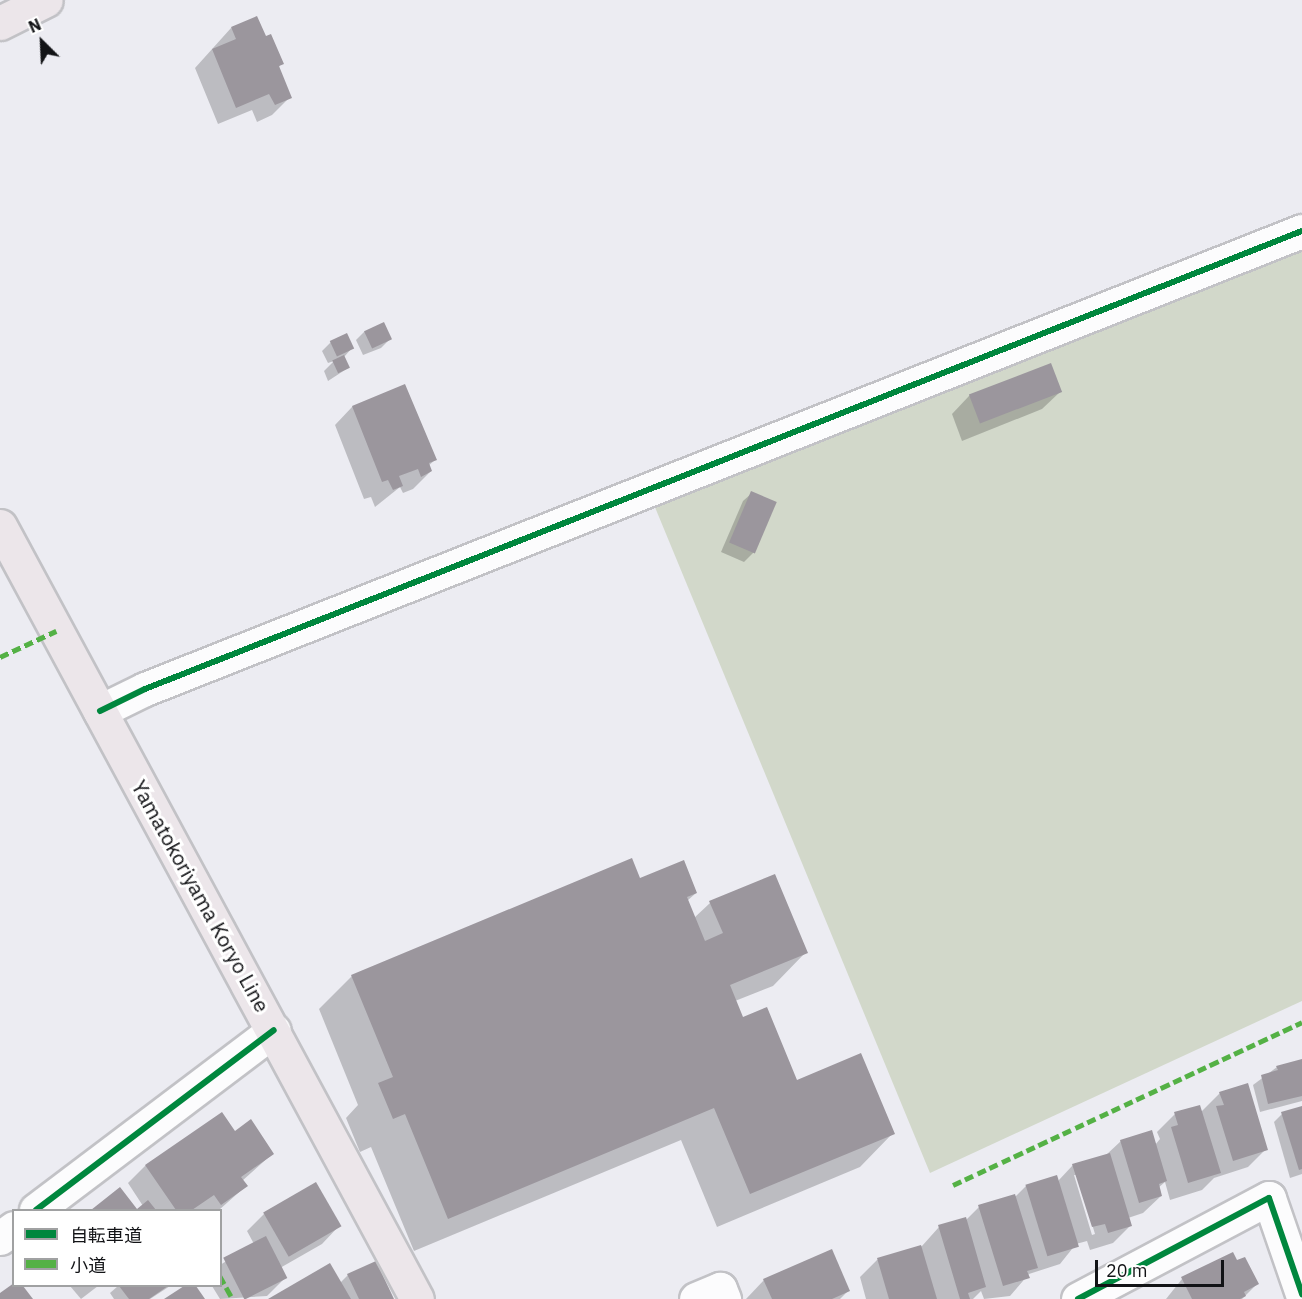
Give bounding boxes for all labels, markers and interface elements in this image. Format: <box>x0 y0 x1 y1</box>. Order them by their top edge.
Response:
north arrow <box>12 12 72 72</box>
text: N <box>25 14 44 37</box>
street label: Yamatokoriyama Koryo Line <box>127 776 275 1016</box>
legend <box>12 1209 222 1287</box>
text: 自転車道 <box>70 1224 142 1247</box>
scale bar <box>1098 1248 1227 1286</box>
text: 小道 <box>70 1254 106 1277</box>
text: 20 m <box>1106 1259 1148 1282</box>

